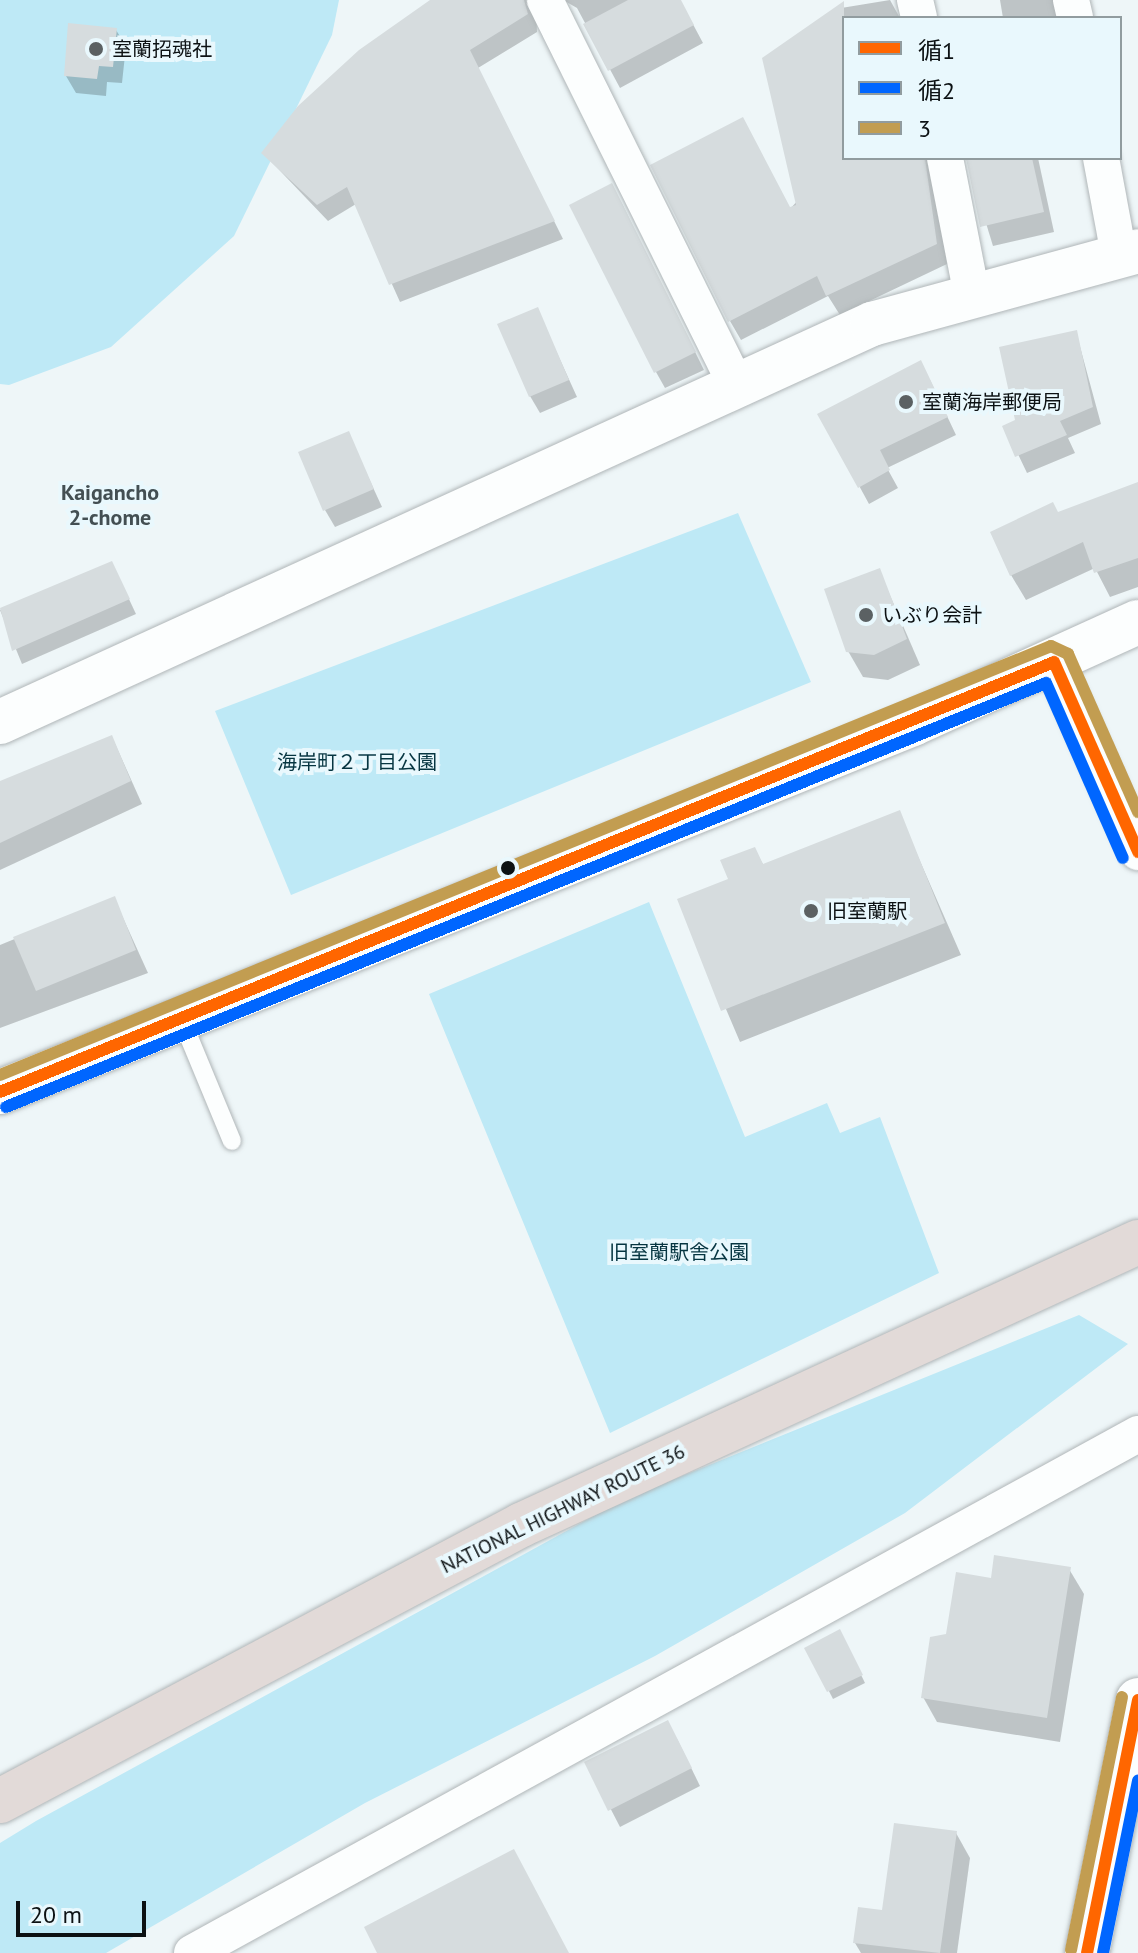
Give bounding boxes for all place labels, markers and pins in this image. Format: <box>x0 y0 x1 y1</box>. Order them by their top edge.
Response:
place label: 室蘭招魂社 <box>112 37 212 61</box>
marker: 室蘭招魂社 <box>87 40 105 58</box>
place label: 室蘭海岸郵便局 <box>922 390 1062 414</box>
marker: 室蘭海岸郵便局 <box>897 393 915 411</box>
place label: いぶり会計 <box>882 603 982 627</box>
marker: いぶり会計 <box>857 606 875 624</box>
unlabelled marker <box>500 860 516 876</box>
place label: 旧室蘭駅 <box>827 899 907 923</box>
marker: 旧室蘭駅 <box>802 902 820 920</box>

